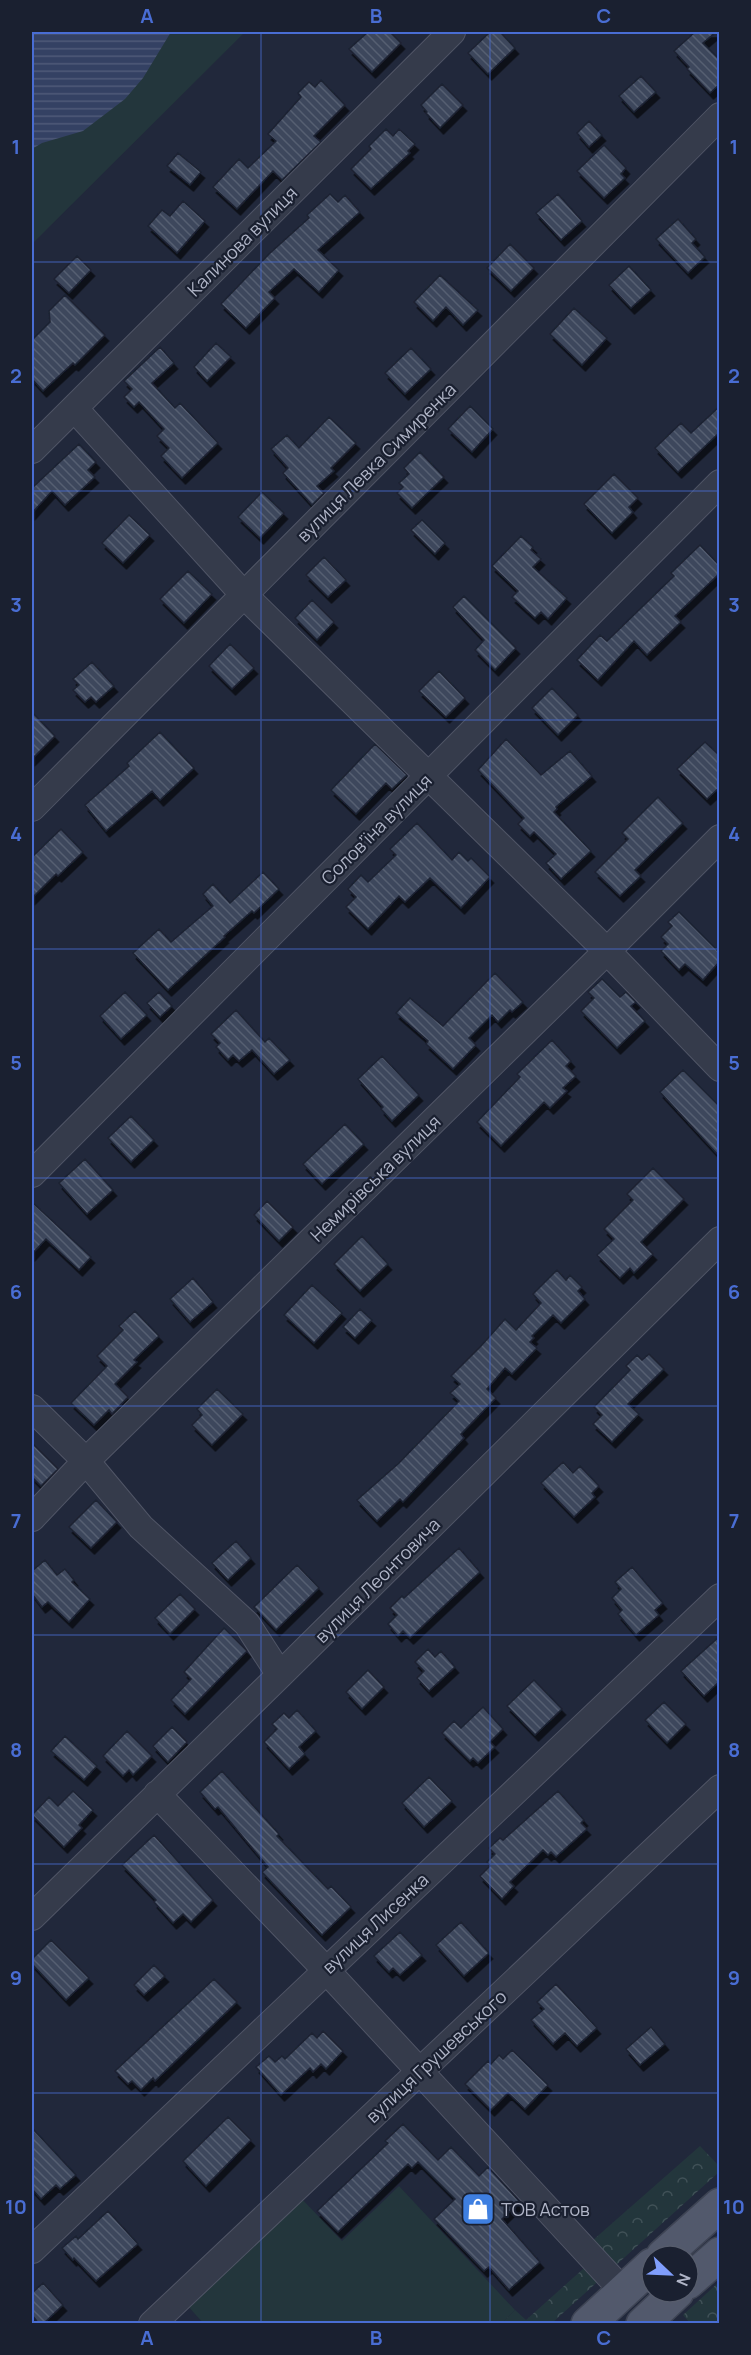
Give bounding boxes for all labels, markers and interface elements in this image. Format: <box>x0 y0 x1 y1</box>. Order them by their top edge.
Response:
text: A <box>140 2 154 29</box>
text: B <box>370 2 383 29</box>
text: C <box>597 2 611 29</box>
text: 1 <box>12 133 20 160</box>
text: 1 <box>730 133 738 160</box>
street label: Калинова вулиця <box>182 181 302 301</box>
text: 2 <box>10 362 22 389</box>
text: 2 <box>728 362 740 389</box>
street label: вулиця Левка Симиренка <box>291 377 461 547</box>
text: 3 <box>10 591 22 618</box>
text: 3 <box>728 591 740 618</box>
street label: Соловʼїна вулиця <box>316 769 436 889</box>
text: 4 <box>10 820 22 847</box>
text: 4 <box>728 820 740 847</box>
text: 5 <box>10 1049 22 1076</box>
text: 5 <box>728 1049 740 1076</box>
street label: Немирівська вулиця <box>305 1110 445 1246</box>
text: 6 <box>10 1278 22 1305</box>
text: 6 <box>728 1278 740 1305</box>
text: 7 <box>11 1507 21 1534</box>
text: 7 <box>729 1507 739 1534</box>
street label: вулиця Леонтовича <box>309 1512 445 1648</box>
text: 8 <box>10 1736 22 1763</box>
text: 8 <box>728 1736 740 1763</box>
street label: вулиця Лисенка <box>317 1868 433 1978</box>
text: 9 <box>10 1964 22 1991</box>
text: 9 <box>728 1964 740 1991</box>
street label: вулиця Грушевського <box>360 1984 512 2128</box>
shop icon: ТОВ Астов <box>460 2191 496 2227</box>
text: 10 <box>5 2193 27 2220</box>
text: 10 <box>723 2193 745 2220</box>
place label: ТОВ Астов <box>501 2197 590 2221</box>
north arrow <box>640 2244 700 2304</box>
text: N <box>671 2270 696 2289</box>
text: A <box>140 2324 154 2351</box>
text: B <box>370 2324 383 2351</box>
text: C <box>597 2324 611 2351</box>

